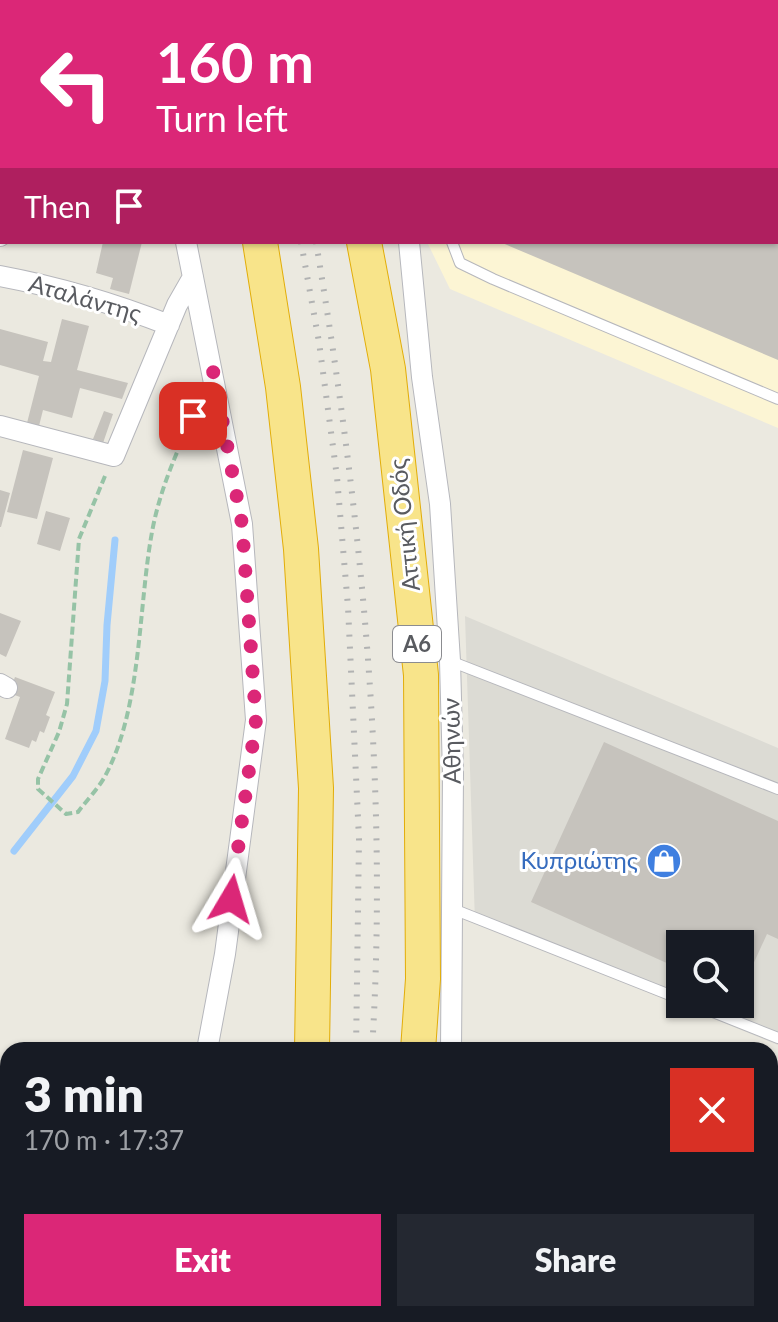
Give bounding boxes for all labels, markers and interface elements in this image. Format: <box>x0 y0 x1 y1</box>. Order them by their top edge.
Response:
text: 160 m <box>156 28 314 95</box>
icon: left <box>24 32 128 136</box>
text: Turn left <box>156 96 288 140</box>
icon: arrive <box>107 184 151 228</box>
text: Then <box>24 188 91 224</box>
street label: Αταλάντης <box>26 268 145 327</box>
pin <box>159 382 227 450</box>
icon: arrive <box>171 394 215 438</box>
street label: Αττική Οδός <box>382 457 425 593</box>
road number: Α6 <box>393 626 441 662</box>
street label: Αθηνών <box>435 698 466 785</box>
shop icon: Κυπριώτης <box>645 842 683 880</box>
place label: Κυπριώτης <box>520 845 638 874</box>
position arrow <box>189 857 273 941</box>
map controls <box>666 930 754 1018</box>
button: search <box>666 930 754 1018</box>
text: 3 min <box>24 1065 144 1122</box>
button: close <box>670 1068 754 1152</box>
text: 170 m · 17:37 <box>24 1124 184 1156</box>
button: Exit <box>24 1214 381 1306</box>
button: Share <box>397 1214 754 1306</box>

